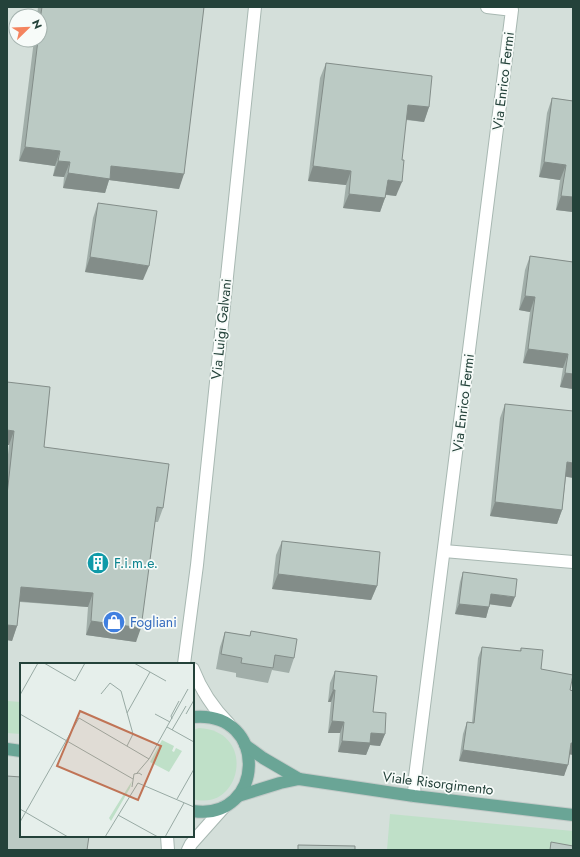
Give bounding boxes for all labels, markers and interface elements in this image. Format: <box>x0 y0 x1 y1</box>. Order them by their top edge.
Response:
north arrow <box>8 8 48 48</box>
text: N <box>28 17 46 31</box>
street label: Via Enrico Fermi <box>487 31 519 131</box>
street label: Via Luigi Galvani <box>206 278 236 380</box>
street label: Via Enrico Fermi <box>447 353 479 453</box>
building icon: F.i.m.e. <box>85 550 111 576</box>
place label: F.i.m.e. <box>114 553 158 573</box>
shop icon: Fogliani <box>101 609 127 635</box>
place label: Fogliani <box>130 612 177 632</box>
inset map <box>20 663 194 837</box>
street label: Viale Risorgimento <box>381 766 495 800</box>

